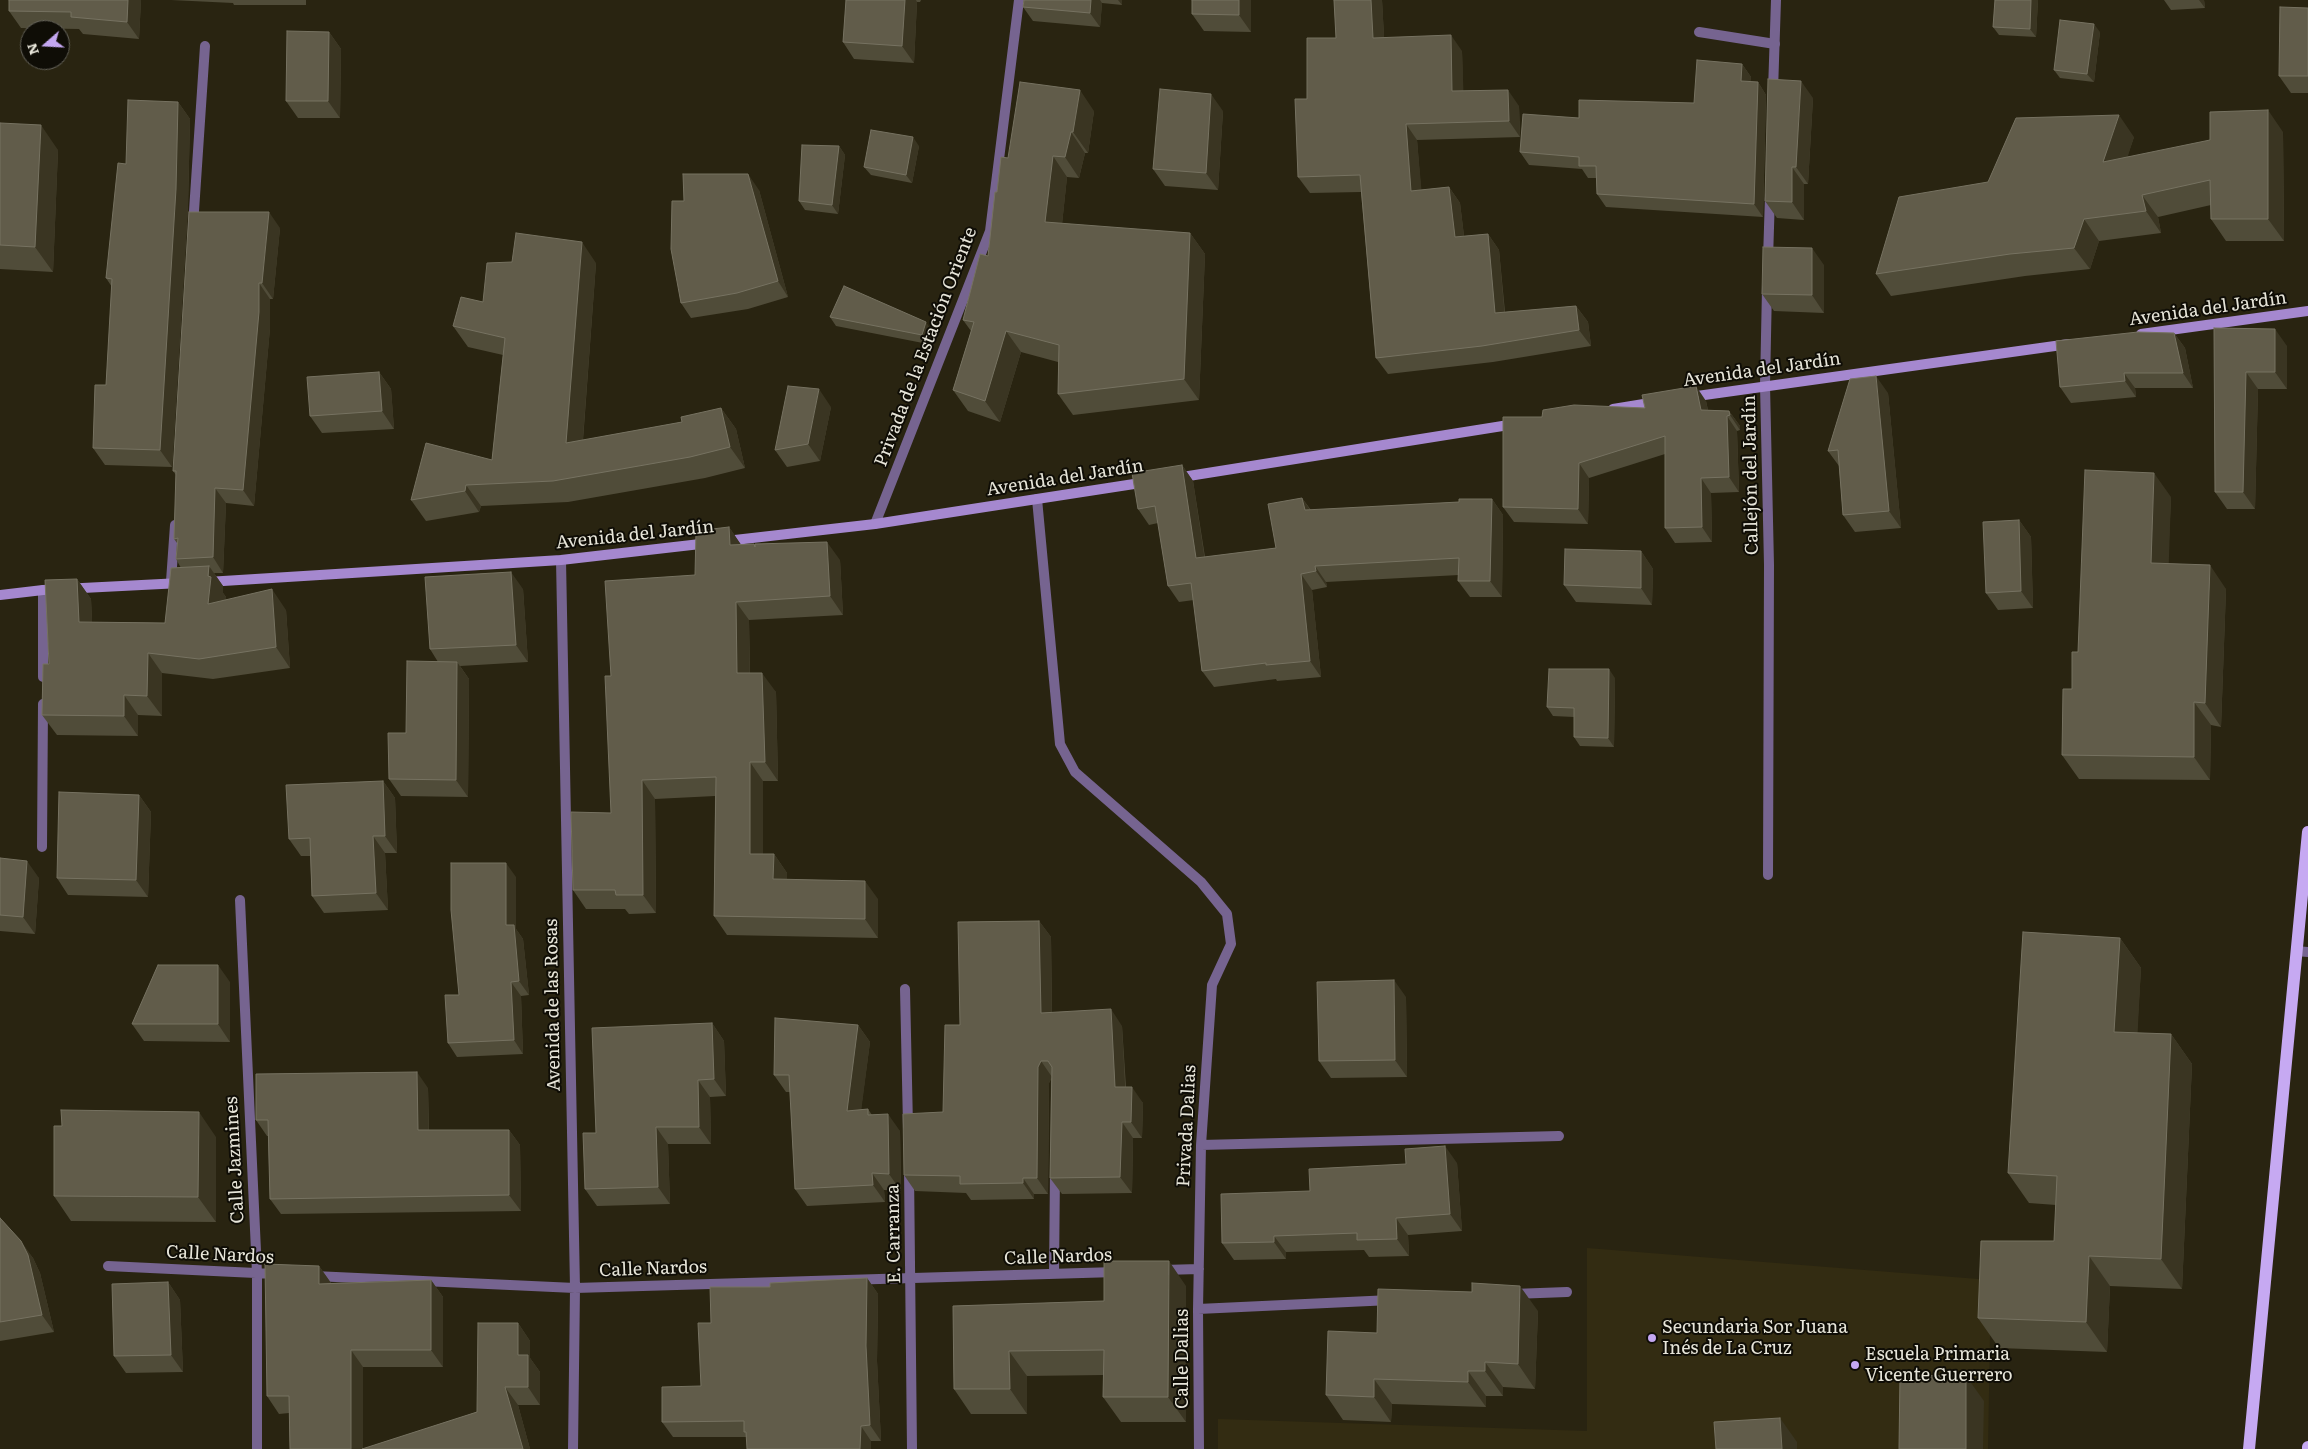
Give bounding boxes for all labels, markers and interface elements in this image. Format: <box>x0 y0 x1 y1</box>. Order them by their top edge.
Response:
north arrow <box>20 20 70 70</box>
text: N <box>20 41 43 58</box>
street label: Privada de la Estación Oriente <box>870 224 982 470</box>
street label: Avenida del Jardín <box>2128 287 2288 331</box>
street label: Avenida del Jardín <box>1682 348 1842 392</box>
street label: Callejón del Jardín <box>1739 395 1763 555</box>
street label: Avenida del Jardín <box>985 455 1145 501</box>
street label: Avenida del Jardín <box>555 516 715 554</box>
street label: Avenida de las Rosas <box>541 918 565 1092</box>
street label: Privada Dalias <box>1173 1064 1201 1188</box>
street label: Calle Jazmines <box>221 1096 249 1224</box>
street label: E. Carranza <box>882 1184 906 1284</box>
street label: Calle Nardos <box>165 1241 275 1269</box>
street label: Calle Nardos <box>1004 1244 1112 1270</box>
street label: Calle Nardos <box>599 1256 707 1282</box>
street label: Calle Dalias <box>1172 1309 1194 1409</box>
place label: Secundaria Sor Juana Inés de La Cruz <box>1662 1317 1848 1360</box>
marker: Secundaria Sor Juana Inés de La Cruz <box>1646 1332 1658 1344</box>
place label: Escuela Primaria Vicente Guerrero <box>1865 1344 2013 1386</box>
marker: Escuela Primaria Vicente Guerrero <box>1849 1359 1861 1371</box>

